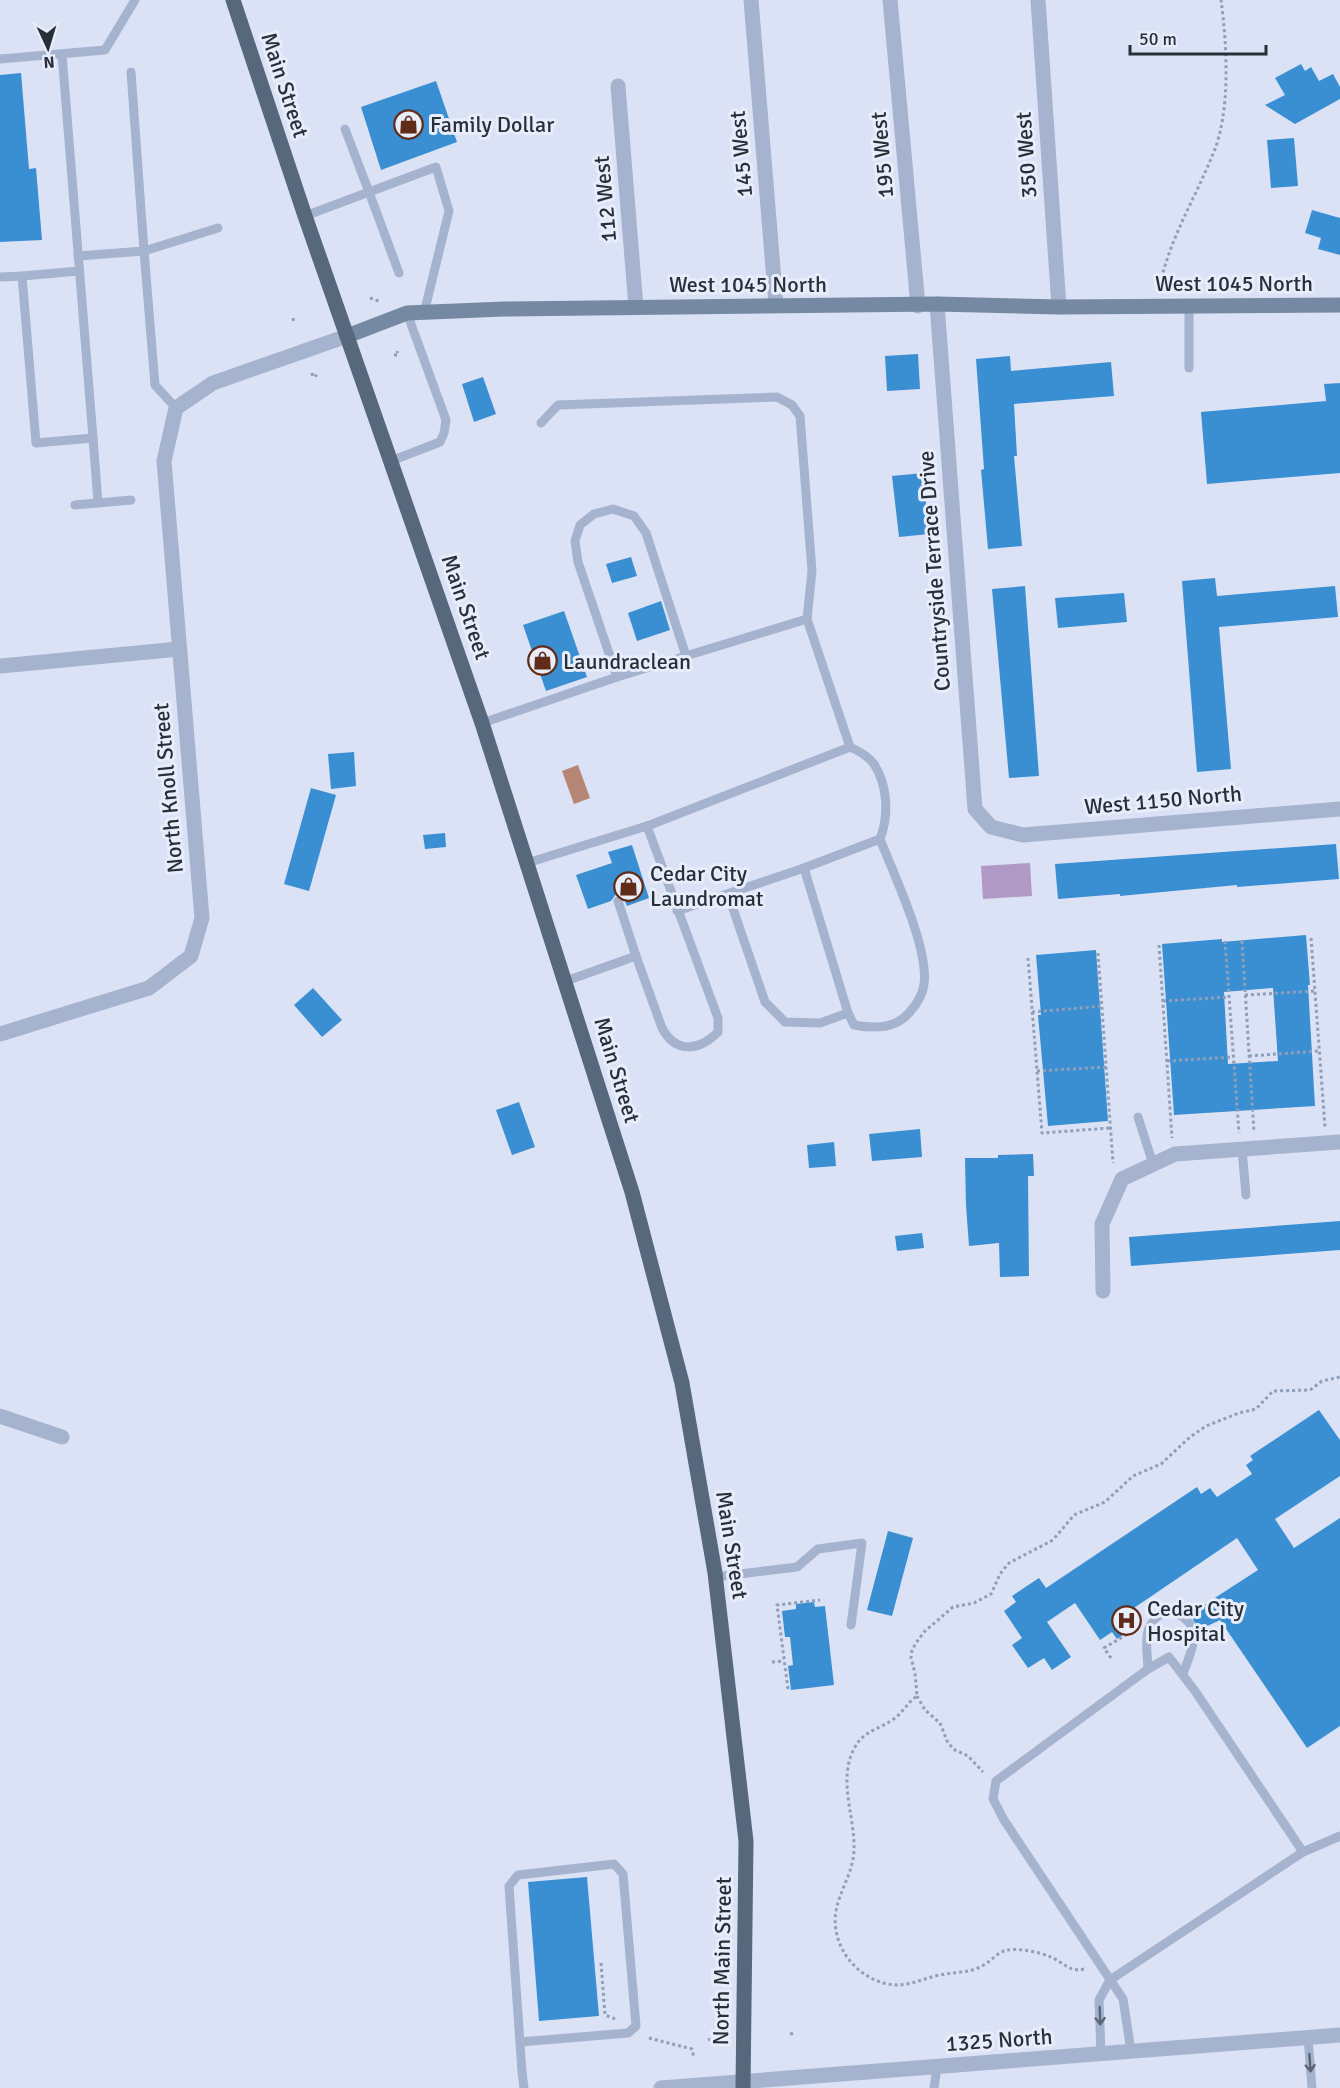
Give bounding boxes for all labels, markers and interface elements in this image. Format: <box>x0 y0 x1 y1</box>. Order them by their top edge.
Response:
north arrow <box>18 18 78 78</box>
scale bar <box>1130 18 1266 56</box>
text: 50 m <box>1139 28 1177 50</box>
street label: Main Street <box>255 29 315 141</box>
text: N <box>43 52 55 72</box>
shop icon: Family Dollar <box>393 108 425 140</box>
street label: 145 West <box>724 109 758 198</box>
street label: 195 West <box>865 110 899 199</box>
place label: Family Dollar <box>430 111 554 138</box>
street label: 350 West <box>1009 111 1042 199</box>
street label: 112 West <box>588 154 622 243</box>
street label: West 1045 North <box>1155 270 1313 297</box>
street label: West 1045 North <box>669 271 827 298</box>
street label: Countryside Terrace Drive <box>912 450 956 692</box>
street label: Main Street <box>435 551 497 663</box>
shop icon: Laundraclean <box>526 645 558 677</box>
place label: Laundraclean <box>563 648 691 675</box>
street label: North Knoll Street <box>147 701 189 874</box>
street label: West 1150 North <box>1083 780 1243 820</box>
place label: Cedar City Laundromat <box>650 860 764 912</box>
shop icon: Cedar City Laundromat <box>613 870 645 902</box>
street label: Main Street <box>588 1014 646 1126</box>
street label: Main Street <box>710 1489 754 1601</box>
place label: Cedar City Hospital <box>1147 1595 1245 1647</box>
hospital icon: Cedar City Hospital <box>1110 1605 1142 1637</box>
street label: North Main Street <box>707 1876 737 2045</box>
one-way arrow <box>1094 2005 1106 2025</box>
street label: 1325 North <box>945 2023 1053 2057</box>
one-way arrow <box>1305 2052 1316 2072</box>

